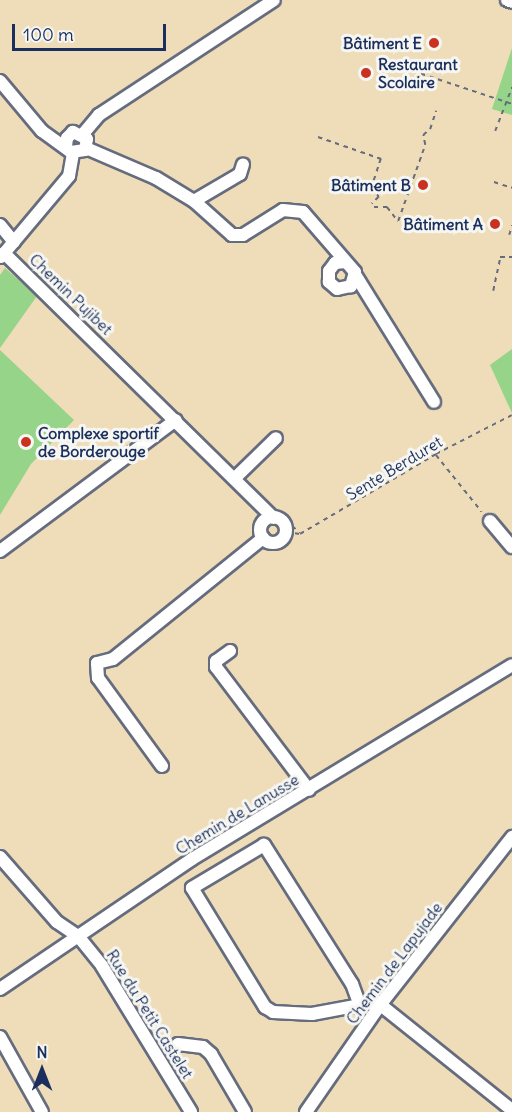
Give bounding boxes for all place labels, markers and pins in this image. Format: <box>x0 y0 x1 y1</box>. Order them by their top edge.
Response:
place label: Bâtiment E <box>343 33 422 53</box>
marker: Bâtiment E <box>427 36 441 50</box>
place label: Restaurant Scolaire <box>378 54 458 92</box>
marker: Restaurant Scolaire <box>359 66 373 80</box>
place label: Bâtiment B <box>331 175 411 195</box>
marker: Bâtiment B <box>416 178 430 192</box>
place label: Bâtiment A <box>403 214 483 234</box>
marker: Bâtiment A <box>488 217 502 231</box>
place label: Complexe sportif de Borderouge <box>38 423 159 461</box>
marker: Complexe sportif de Borderouge <box>19 435 33 449</box>

